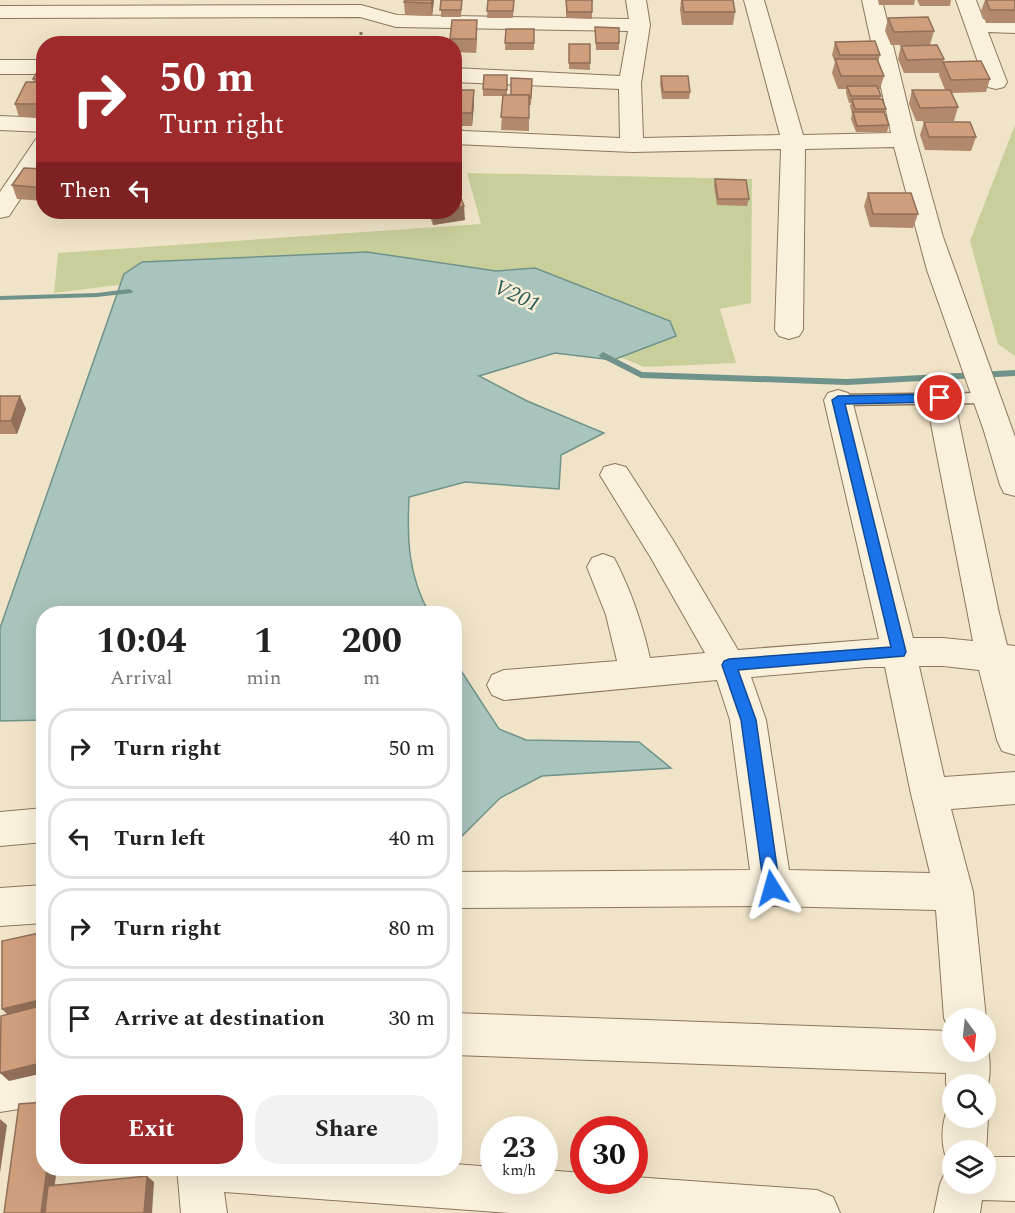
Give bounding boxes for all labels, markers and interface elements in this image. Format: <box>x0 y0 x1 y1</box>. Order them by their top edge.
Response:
text: 50 m <box>159 47 254 110</box>
icon: right <box>60 60 138 138</box>
text: Turn right <box>159 104 284 146</box>
text: Then <box>60 174 111 207</box>
icon: left <box>123 174 156 207</box>
water label: V201 <box>488 271 546 321</box>
pin <box>914 372 965 423</box>
icon: arrive <box>923 381 956 414</box>
text: 10:04 <box>96 614 186 669</box>
text: 1 <box>254 614 274 669</box>
text: 200 <box>341 614 402 669</box>
text: Arrival <box>110 663 172 693</box>
text: min <box>246 663 281 693</box>
text: m <box>363 663 380 693</box>
icon: right <box>63 732 96 765</box>
text: Turn right <box>114 732 221 765</box>
text: 50 m <box>389 732 435 765</box>
icon: left <box>63 822 96 855</box>
text: Turn left <box>114 822 206 855</box>
text: 40 m <box>389 822 435 855</box>
position arrow <box>740 856 804 920</box>
icon: right <box>63 912 96 945</box>
text: Turn right <box>114 912 221 945</box>
text: 80 m <box>389 912 435 945</box>
icon: arrive <box>63 1002 96 1035</box>
text: Arrive at destination <box>114 1002 325 1035</box>
text: 30 m <box>389 1002 435 1035</box>
north arrow <box>942 1008 996 1062</box>
map controls <box>942 1008 996 1194</box>
button: search <box>942 1074 996 1128</box>
button: Exit <box>60 1095 243 1164</box>
button: Share <box>255 1095 438 1164</box>
speed limit sign: 30 <box>570 1116 648 1194</box>
text: 23 <box>502 1125 536 1171</box>
button: layers <box>942 1140 996 1194</box>
text: km/h <box>502 1159 536 1182</box>

